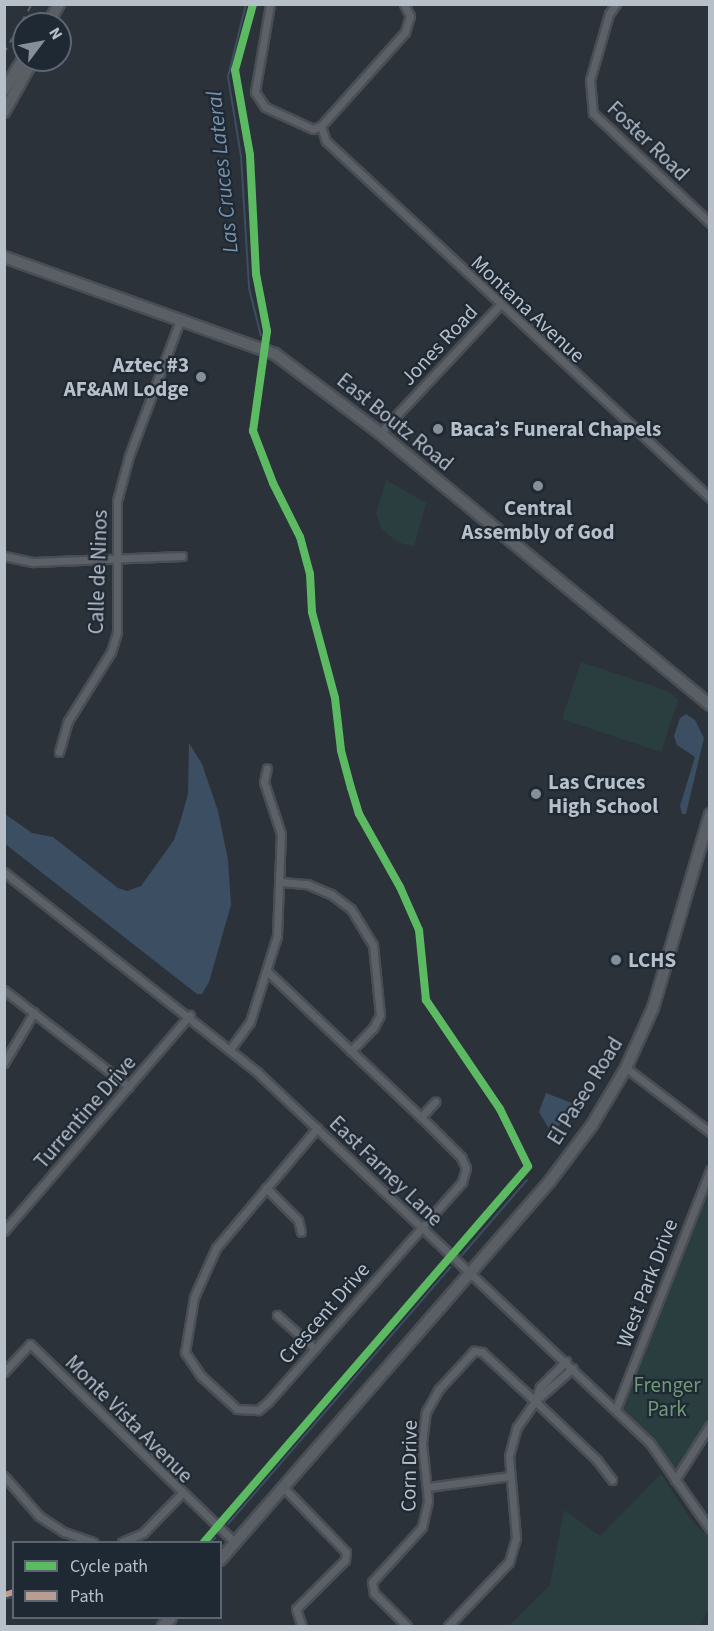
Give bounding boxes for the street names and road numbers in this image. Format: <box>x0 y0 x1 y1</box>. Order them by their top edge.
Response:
street label: Foster Road <box>602 96 694 186</box>
street label: Montana Avenue <box>466 250 590 368</box>
street label: Jones Road <box>395 299 483 391</box>
street label: East Boutz Road <box>332 368 458 476</box>
street label: Calle de Ninos <box>83 509 113 635</box>
street label: El Paseo Road <box>542 1033 628 1149</box>
street label: Turrentine Drive <box>29 1050 141 1174</box>
street label: East Farney Lane <box>324 1111 448 1231</box>
street label: West Park Drive <box>611 1215 683 1351</box>
street label: Crescent Drive <box>273 1257 375 1369</box>
street label: Monte Vista Avenue <box>60 1350 198 1488</box>
street label: Corn Drive <box>396 1420 422 1512</box>

